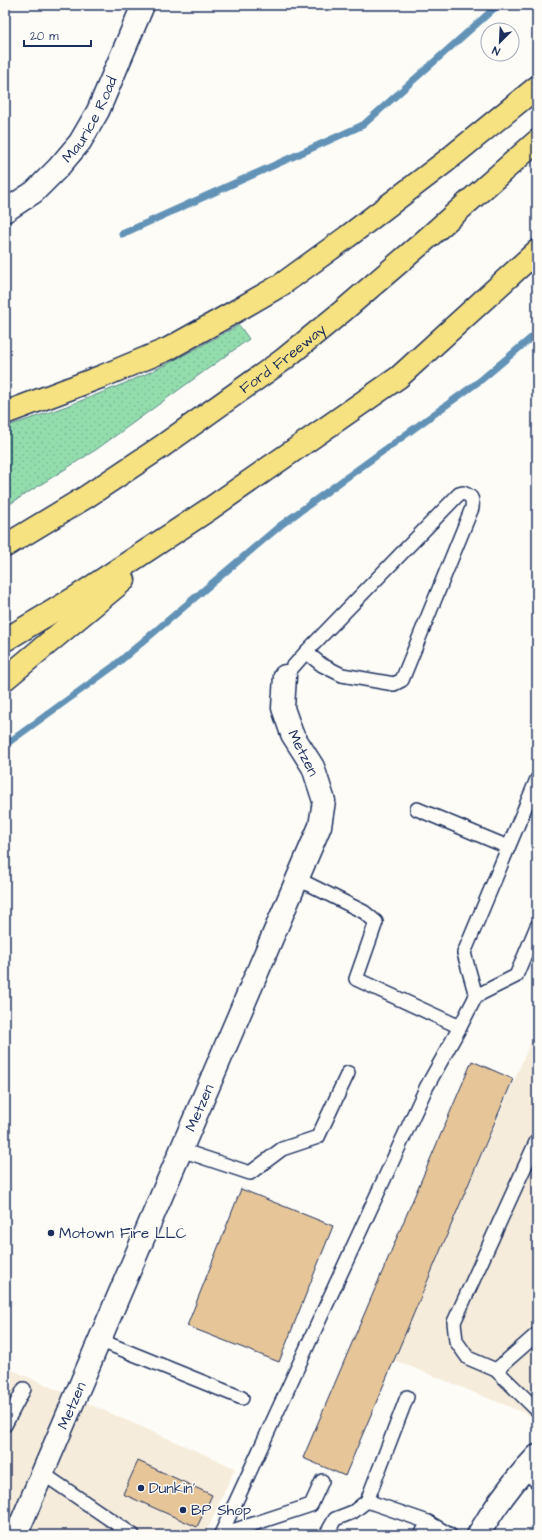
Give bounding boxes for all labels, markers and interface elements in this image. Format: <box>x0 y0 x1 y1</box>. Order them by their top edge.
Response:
scale bar <box>24 22 91 48</box>
north arrow <box>480 22 520 62</box>
text: 20 m <box>30 28 59 45</box>
text: N <box>490 42 502 59</box>
street label: Maurice Road <box>57 73 122 167</box>
street label: Ford Freeway <box>235 319 331 398</box>
street label: Metzen <box>282 726 324 780</box>
street label: Metzen <box>180 1080 219 1135</box>
place label: Motown Fire LLC <box>59 1223 187 1244</box>
marker: Motown Fire LLC <box>46 1228 56 1238</box>
street label: Metzen <box>52 1378 91 1432</box>
place label: Dunkin' <box>149 1478 195 1499</box>
marker: Dunkin' <box>136 1483 146 1493</box>
place label: BP Shop <box>191 1500 251 1521</box>
marker: BP Shop <box>178 1505 188 1515</box>

